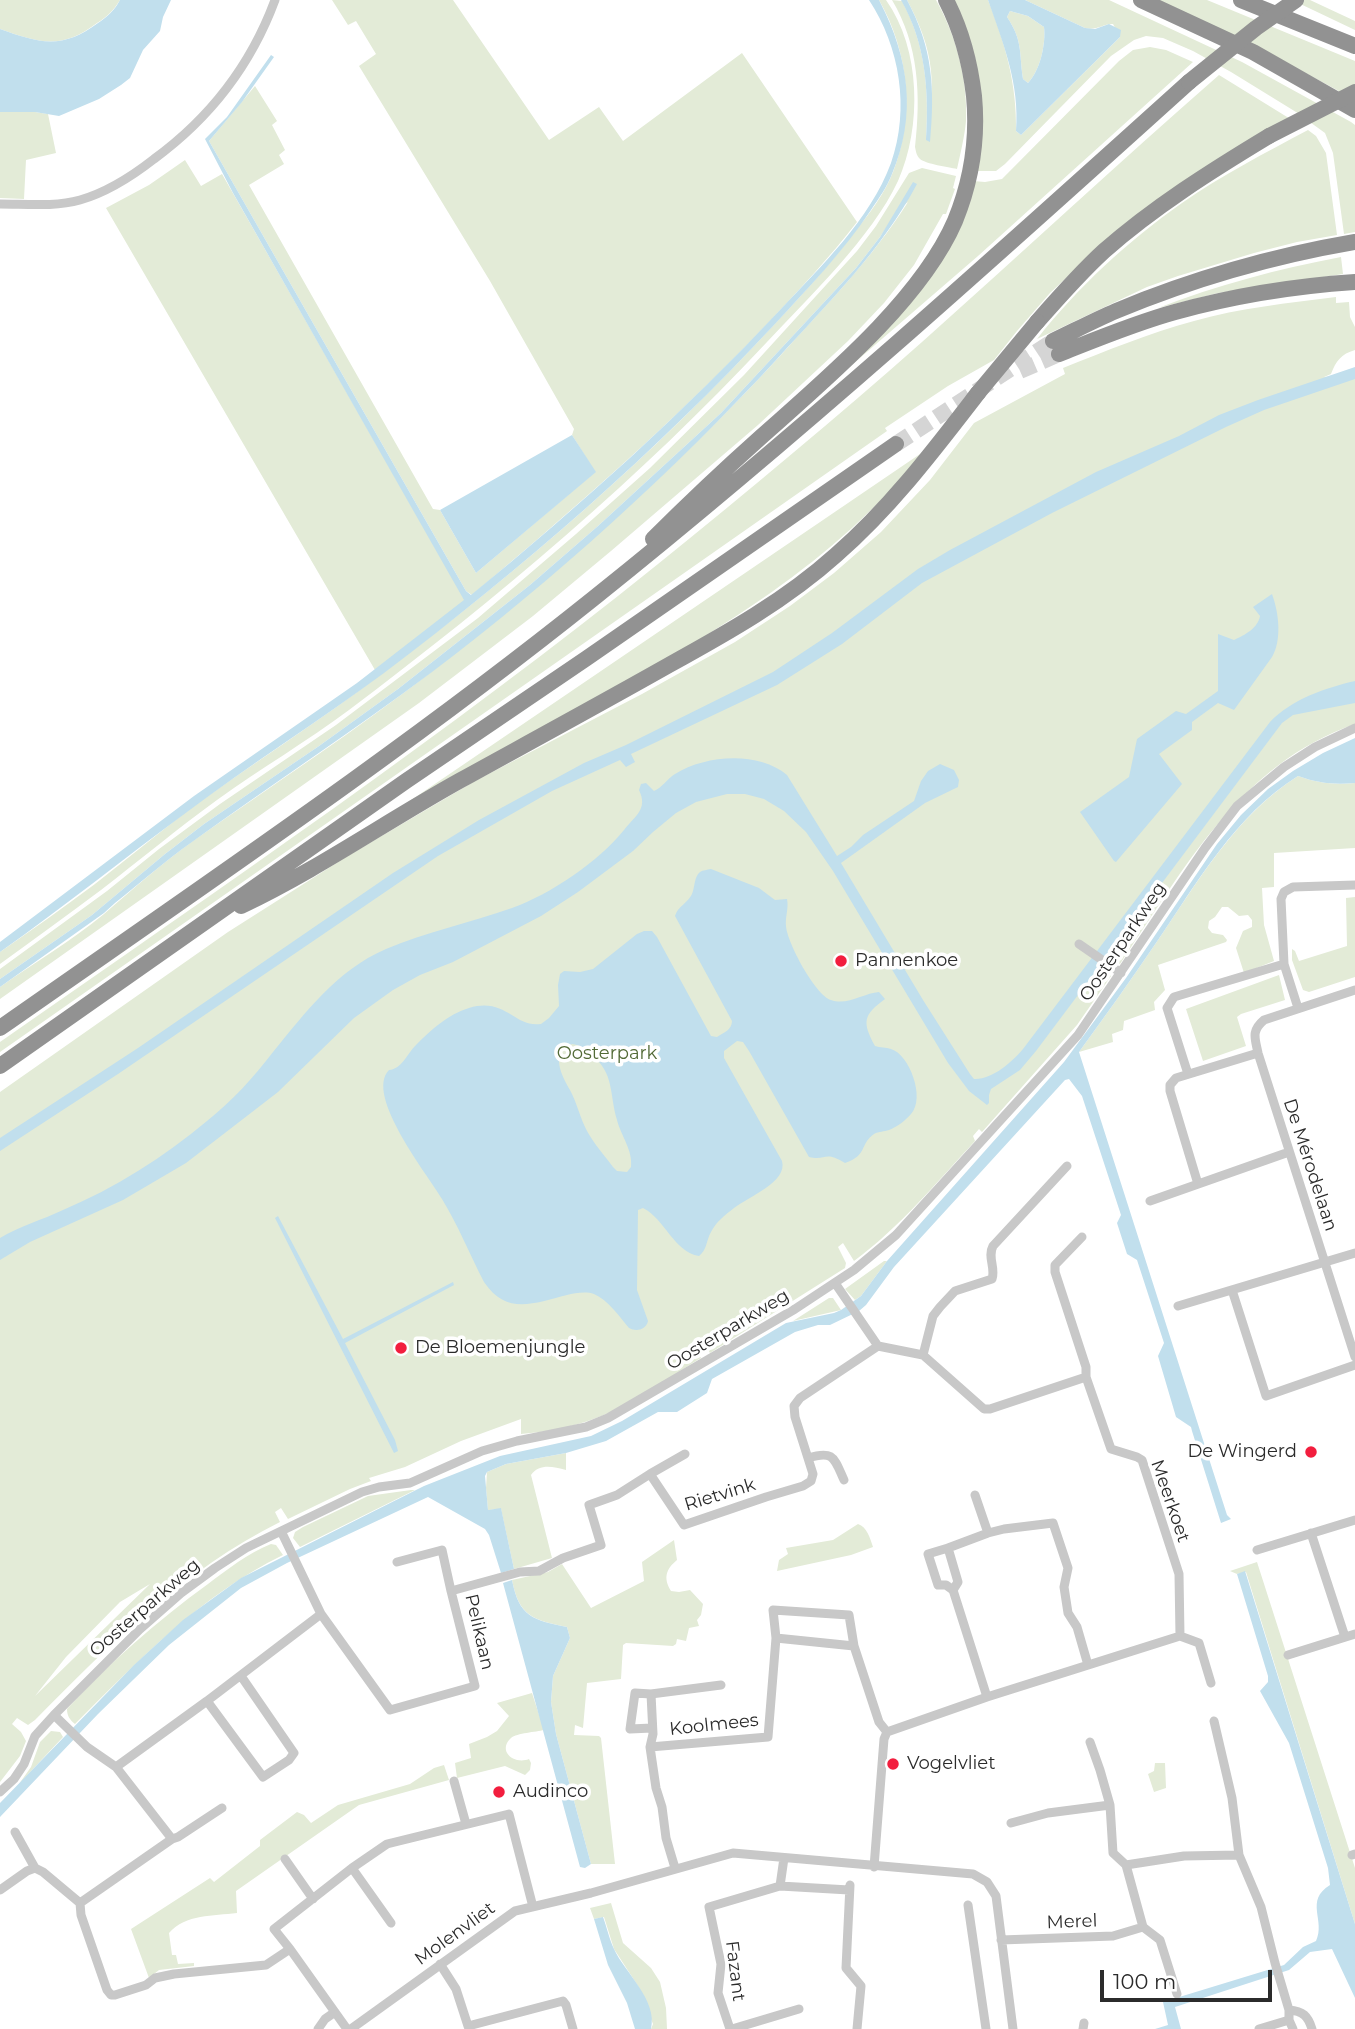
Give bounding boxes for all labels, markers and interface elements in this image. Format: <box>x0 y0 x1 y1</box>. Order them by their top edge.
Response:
street label: Oosterparkweg <box>1075 878 1171 1006</box>
place label: Pannenkoe <box>855 950 958 972</box>
marker: Pannenkoe <box>833 953 849 969</box>
park label: Oosterpark <box>557 1043 657 1065</box>
street label: De Mérodelaan <box>1278 1096 1342 1234</box>
street label: Oosterparkweg <box>663 1285 793 1375</box>
place label: De Bloemenjungle <box>415 1337 585 1359</box>
marker: De Bloemenjungle <box>393 1340 409 1356</box>
place label: De Wingerd <box>1187 1441 1297 1463</box>
marker: De Wingerd <box>1303 1444 1319 1460</box>
street label: Meerkoet <box>1146 1457 1194 1545</box>
street label: Rietvink <box>682 1474 758 1516</box>
street label: Oosterparkweg <box>85 1554 205 1662</box>
street label: Pelikaan <box>460 1592 498 1672</box>
street label: Koolmees <box>668 1710 760 1740</box>
place label: Vogelvliet <box>907 1753 996 1775</box>
marker: Vogelvliet <box>885 1756 901 1772</box>
place label: Audinco <box>513 1781 588 1803</box>
marker: Audinco <box>491 1784 507 1800</box>
street label: Molenvliet <box>411 1898 499 1970</box>
street label: Merel <box>1046 1910 1098 1934</box>
street label: Fazant <box>721 1939 749 2003</box>
scale bar <box>1103 1955 1274 1999</box>
text: 100 m <box>1113 1969 1176 1994</box>

